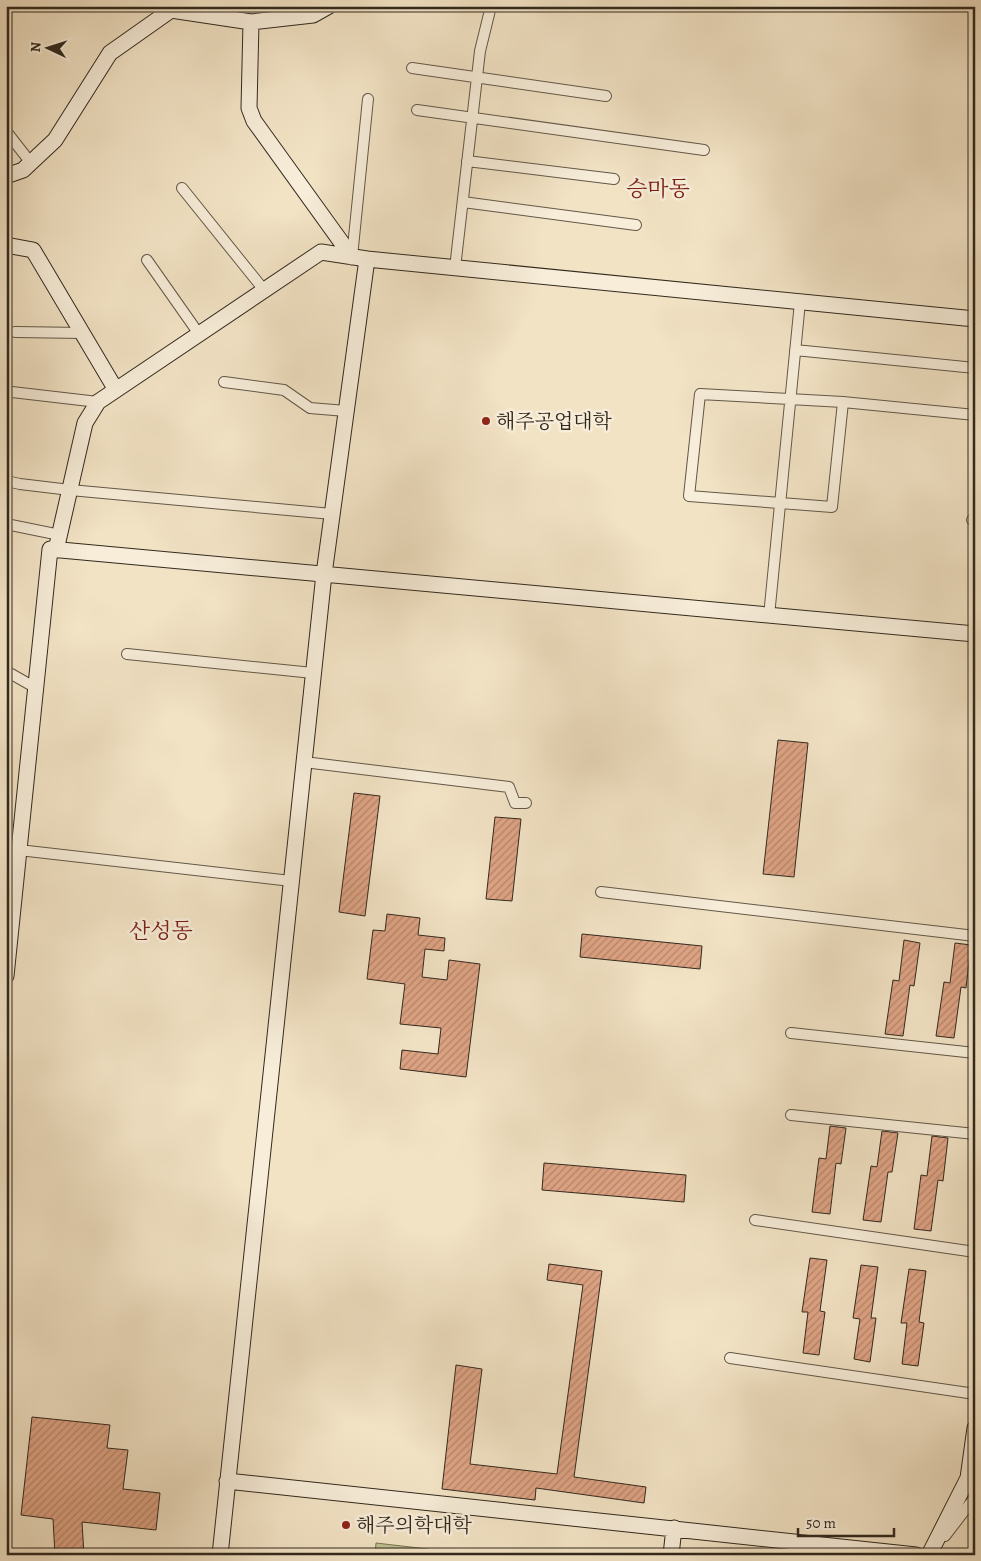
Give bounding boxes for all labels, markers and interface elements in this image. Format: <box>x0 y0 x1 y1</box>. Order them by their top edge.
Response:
north arrow <box>22 22 72 72</box>
text: N <box>26 41 45 53</box>
district label: 승마동 <box>626 174 690 204</box>
place label: 해주공업대학 <box>496 408 613 435</box>
marker: 해주공업대학 <box>480 415 492 427</box>
district label: 산성동 <box>129 916 193 946</box>
scale bar <box>798 1506 895 1538</box>
place label: 해주의학대학 <box>356 1512 473 1539</box>
text: 50 m <box>806 1513 836 1533</box>
marker: 해주의학대학 <box>340 1519 352 1531</box>

